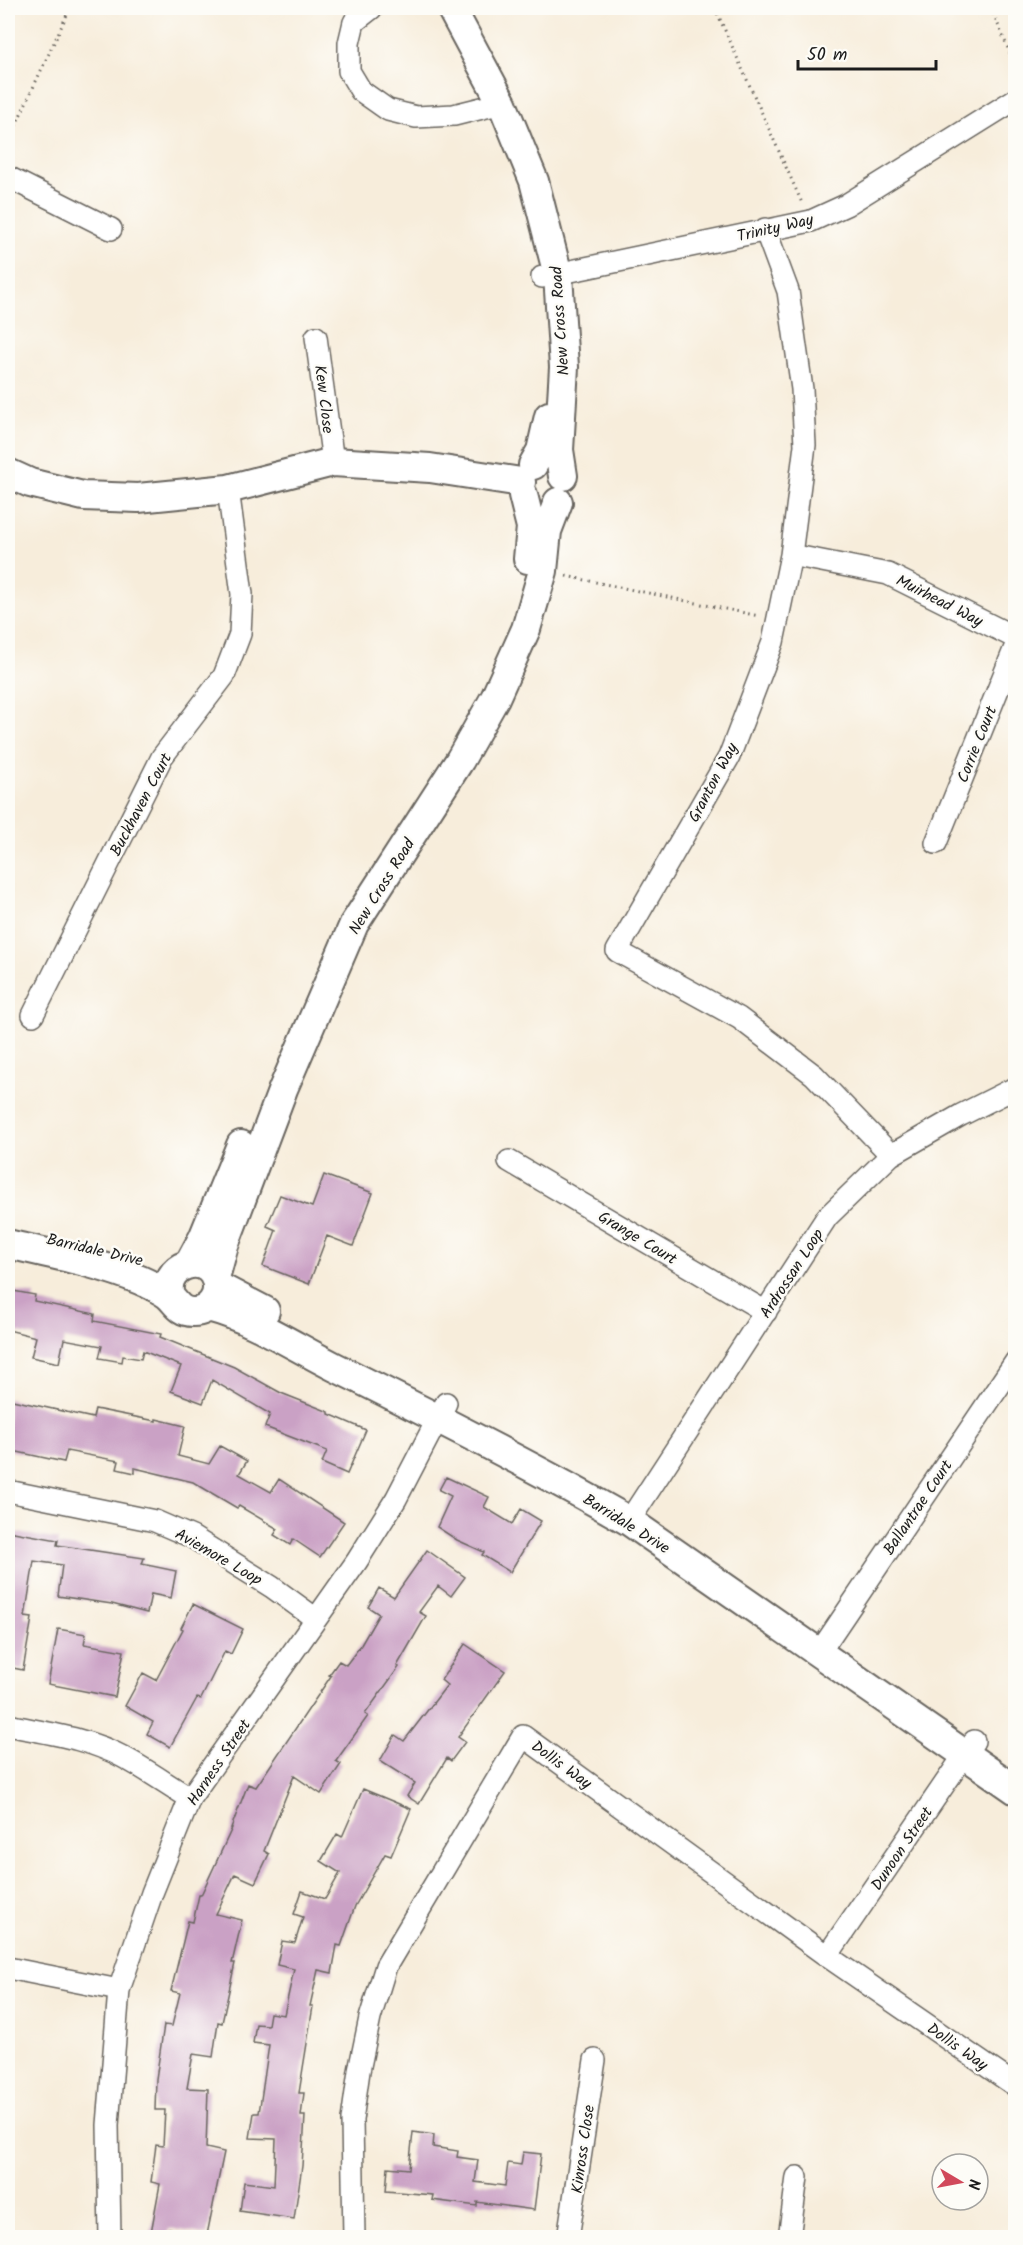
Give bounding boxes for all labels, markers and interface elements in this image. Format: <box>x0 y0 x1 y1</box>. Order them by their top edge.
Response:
scale bar <box>798 33 936 71</box>
text: 50 m <box>807 41 847 70</box>
street label: Trinity Way <box>735 207 816 249</box>
street label: New Cross Road <box>544 264 577 376</box>
street label: Kew Close <box>307 364 340 435</box>
street label: Muirhead Way <box>891 569 988 634</box>
street label: Corrie Court <box>951 702 1004 787</box>
street label: Granton Way <box>682 738 745 827</box>
street label: Buckhaven Court <box>104 748 179 861</box>
street label: New Cross Road <box>343 833 422 940</box>
street label: Grange Court <box>593 1205 682 1272</box>
street label: Ardrossan Loop <box>754 1224 831 1324</box>
street label: Barridale Drive <box>44 1227 145 1274</box>
street label: Ballantrae Court <box>877 1455 960 1561</box>
street label: Barridale Drive <box>578 1488 675 1561</box>
street label: Aviemore Loop <box>170 1522 267 1593</box>
street label: Harness Street <box>181 1714 258 1811</box>
street label: Dollis Way <box>525 1735 597 1796</box>
street label: Dunoon Street <box>865 1801 940 1896</box>
street label: Dollis Way <box>921 2017 993 2078</box>
street label: Kinross Close <box>565 2103 602 2195</box>
north arrow <box>930 2152 990 2212</box>
text: N <box>960 2177 986 2191</box>

